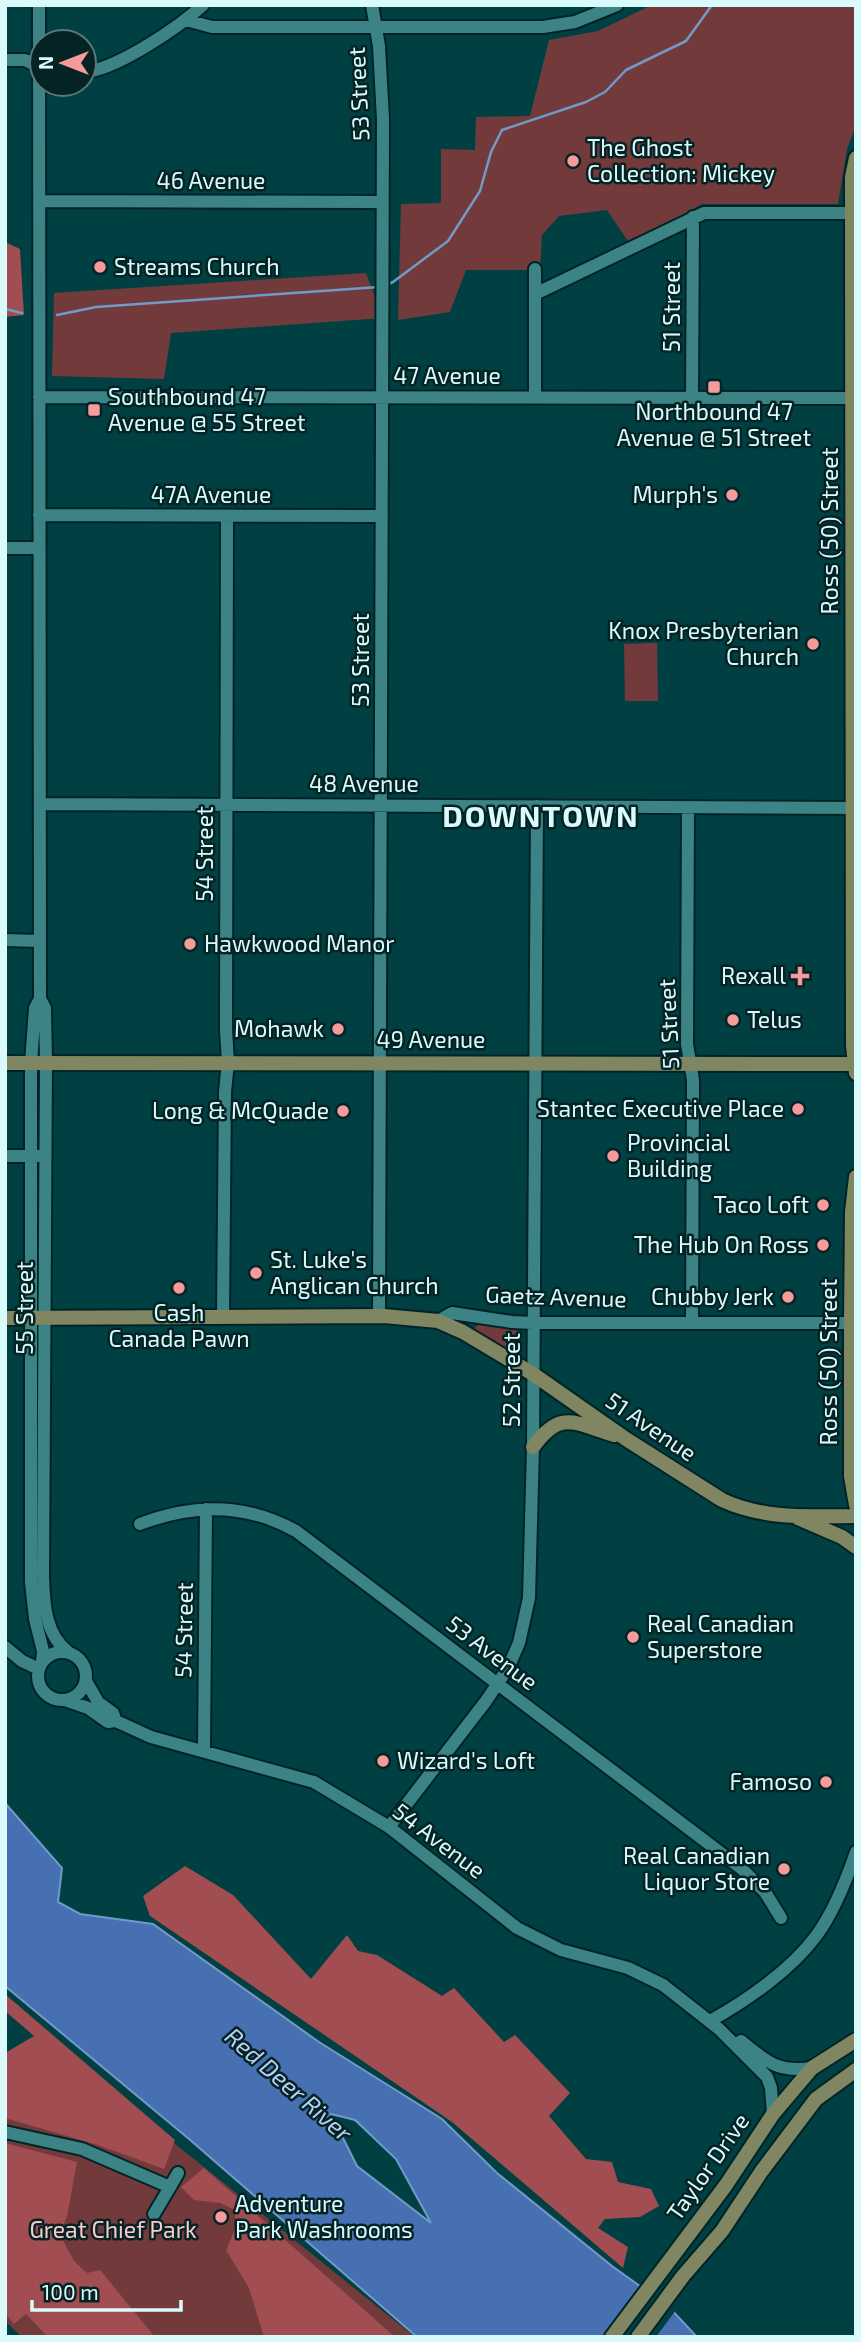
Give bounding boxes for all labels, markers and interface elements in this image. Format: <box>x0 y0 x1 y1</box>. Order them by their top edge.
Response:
north arrow <box>28 28 98 98</box>
street label: 53 Street <box>342 46 374 142</box>
text: N <box>34 56 57 70</box>
place label: The Ghost Collection: Mickey <box>587 133 775 187</box>
marker: The Ghost Collection: Mickey <box>565 153 581 169</box>
street label: 46 Avenue <box>157 166 265 194</box>
place label: Streams Church <box>114 252 280 280</box>
marker: Streams Church <box>92 259 108 275</box>
street label: 51 Street <box>657 262 685 352</box>
street label: 47 Avenue <box>393 361 501 389</box>
marker: Northbound 47 Avenue @ 51 Street <box>706 379 722 395</box>
place label: Southbound 47 Avenue @ 55 Street <box>108 382 306 436</box>
place label: Northbound 47 Avenue @ 51 Street <box>617 397 811 451</box>
marker: Southbound 47 Avenue @ 55 Street <box>86 402 102 418</box>
street label: Ross (50) Street <box>815 447 843 614</box>
street label: 47A Avenue <box>151 480 271 508</box>
place label: Murph's <box>633 480 718 508</box>
marker: Murph's <box>724 487 740 503</box>
street label: 53 Street <box>346 613 374 707</box>
place label: Knox Presbyterian Church <box>608 616 799 670</box>
marker: Knox Presbyterian Church <box>805 636 821 652</box>
street label: 48 Avenue <box>309 769 419 797</box>
district label: DOWNTOWN <box>442 797 640 833</box>
street label: 54 Street <box>190 806 218 902</box>
place label: Hawkwood Manor <box>204 929 394 957</box>
marker: Hawkwood Manor <box>182 936 198 952</box>
place label: Rexall <box>721 961 786 989</box>
marker: Rexall <box>792 968 808 984</box>
street label: 51 Street <box>652 978 684 1070</box>
place label: Telus <box>747 1005 802 1033</box>
marker: Telus <box>725 1012 741 1028</box>
place label: Mohawk <box>234 1014 324 1042</box>
marker: Mohawk <box>330 1021 346 1037</box>
street label: 49 Avenue <box>377 1025 485 1053</box>
place label: Stantec Executive Place <box>537 1094 784 1122</box>
place label: Long & McQuade <box>152 1096 329 1124</box>
marker: Stantec Executive Place <box>790 1101 806 1117</box>
marker: Long & McQuade <box>335 1103 351 1119</box>
place label: Provincial Building <box>627 1128 730 1182</box>
marker: Provincial Building <box>605 1148 621 1164</box>
place label: Taco Loft <box>714 1190 809 1218</box>
marker: Taco Loft <box>815 1197 831 1213</box>
place label: The Hub On Ross <box>634 1230 809 1258</box>
marker: The Hub On Ross <box>815 1237 831 1253</box>
place label: St. Luke's Anglican Church <box>270 1245 439 1299</box>
street label: 55 Street <box>10 1261 38 1355</box>
marker: St. Luke's Anglican Church <box>248 1265 264 1281</box>
street label: Ross (50) Street <box>814 1278 842 1445</box>
marker: Cash Canada Pawn <box>171 1280 187 1296</box>
street label: Gaetz Avenue <box>485 1280 627 1312</box>
place label: Chubby Jerk <box>651 1282 774 1310</box>
marker: Chubby Jerk <box>780 1289 796 1305</box>
place label: Cash Canada Pawn <box>108 1298 250 1352</box>
street label: 52 Street <box>497 1333 525 1427</box>
street label: 51 Avenue <box>601 1386 702 1467</box>
street label: 54 Street <box>168 1582 198 1678</box>
street label: 53 Avenue <box>442 1609 544 1696</box>
place label: Real Canadian Superstore <box>647 1609 794 1663</box>
marker: Real Canadian Superstore <box>625 1629 641 1645</box>
place label: Wizard's Loft <box>397 1746 535 1774</box>
marker: Wizard's Loft <box>375 1753 391 1769</box>
place label: Famoso <box>730 1767 812 1795</box>
marker: Famoso <box>818 1774 834 1790</box>
street label: 54 Avenue <box>388 1796 491 1884</box>
place label: Real Canadian Liquor Store <box>623 1841 770 1895</box>
marker: Real Canadian Liquor Store <box>776 1861 792 1877</box>
water label: Red Deer River <box>220 2021 359 2147</box>
street label: Taylor Drive <box>660 2107 754 2225</box>
place label: Adventure Park Washrooms <box>235 2189 413 2243</box>
marker: Adventure Park Washrooms <box>213 2209 229 2225</box>
park label: Great Chief Park <box>29 2215 197 2243</box>
scale bar <box>32 2268 180 2312</box>
text: 100 m <box>42 2279 99 2304</box>

